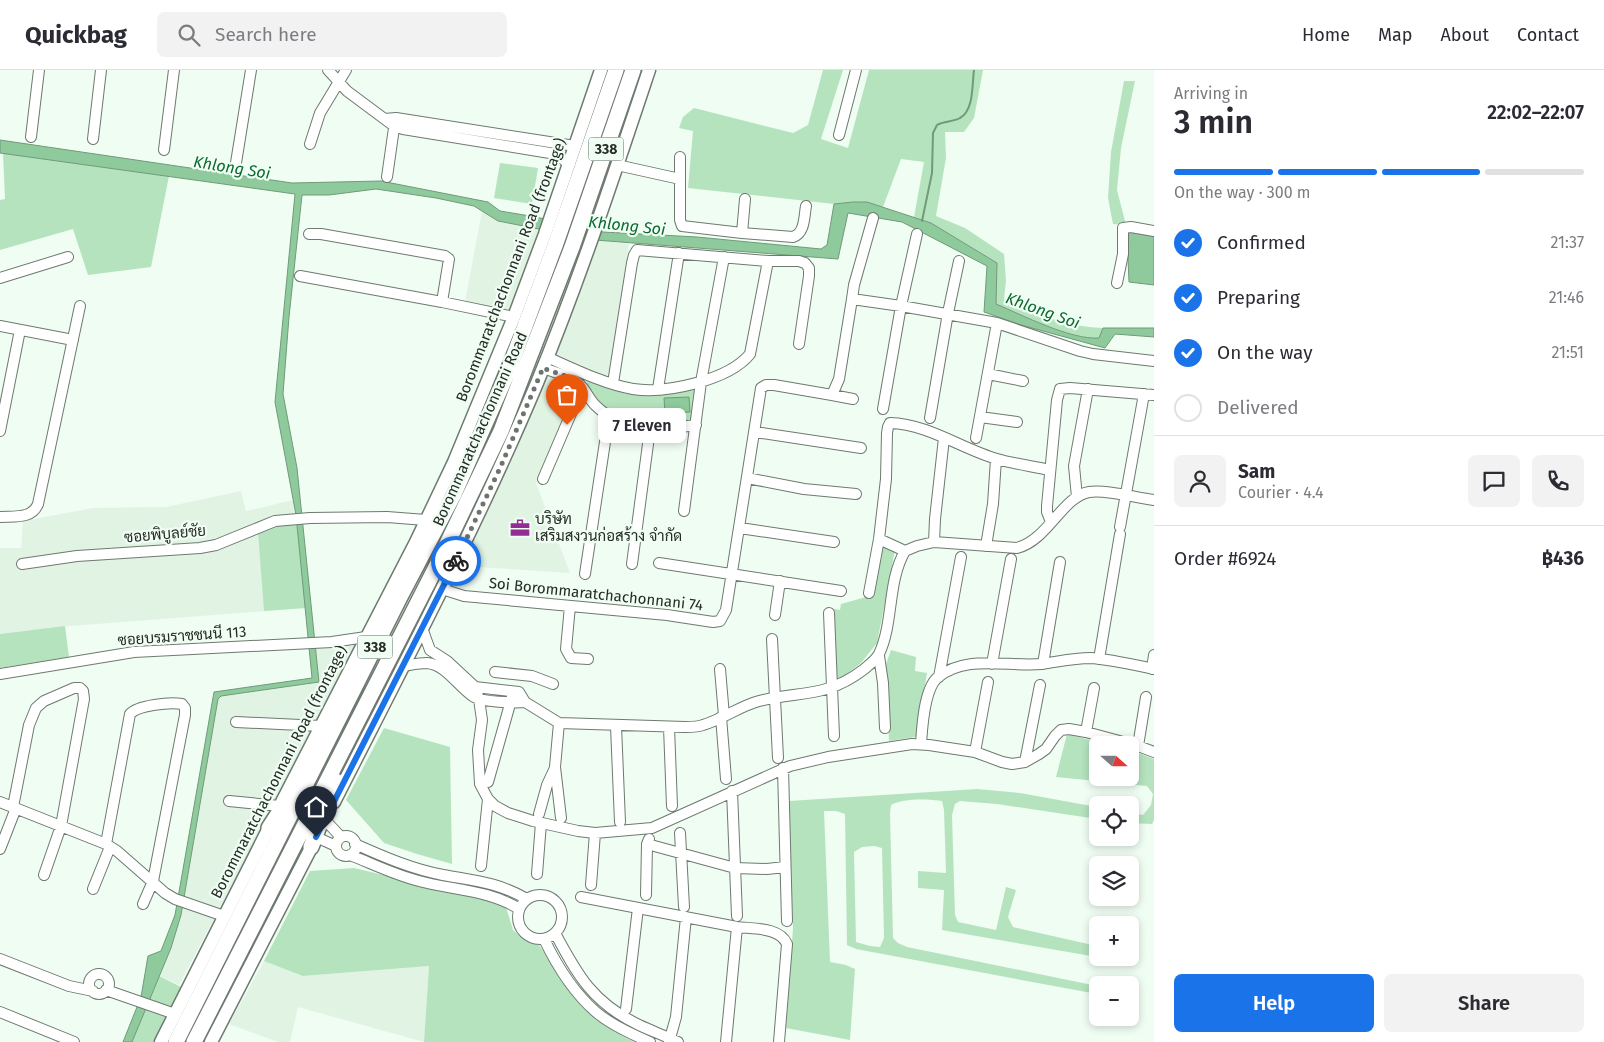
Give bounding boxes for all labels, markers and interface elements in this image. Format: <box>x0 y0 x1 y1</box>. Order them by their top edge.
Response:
search box <box>157 12 507 57</box>
text: Quickbag <box>25 21 127 49</box>
icon: search <box>175 21 203 49</box>
text: Search here <box>215 23 317 46</box>
text: Home <box>1302 24 1350 46</box>
text: Map <box>1378 24 1412 46</box>
text: About <box>1440 24 1489 46</box>
text: Contact <box>1517 24 1579 46</box>
text: Arriving in <box>1174 84 1248 103</box>
text: 22:02–22:07 <box>1487 101 1584 124</box>
text: 3 min <box>1174 103 1253 141</box>
street label: Borommaratchachonnani Road (frontage) <box>452 135 570 405</box>
road number: 338 <box>588 138 624 160</box>
water label: Khlong Soi <box>192 152 272 183</box>
text: On the way · 300 m <box>1174 183 1311 202</box>
water label: Khlong Soi <box>587 212 667 239</box>
icon: check <box>1174 229 1202 257</box>
text: Confirmed <box>1217 231 1306 254</box>
text: 21:37 <box>1551 233 1584 252</box>
icon: check <box>1174 284 1202 312</box>
text: Preparing <box>1217 286 1300 309</box>
water label: Khlong Soi <box>1003 288 1083 333</box>
text: 21:46 <box>1549 288 1584 307</box>
street label: Borommaratchachonnani Road <box>429 329 531 529</box>
icon: check <box>1174 339 1202 367</box>
text: On the way <box>1217 341 1313 364</box>
text: 21:51 <box>1552 343 1584 362</box>
pin <box>546 374 588 425</box>
icon: bag <box>553 381 581 409</box>
text: Delivered <box>1217 396 1299 419</box>
callout: 7 Eleven <box>597 408 684 442</box>
text: 7 Eleven <box>612 416 672 435</box>
button: person <box>1174 455 1226 507</box>
button: chat <box>1468 455 1520 507</box>
button: phone <box>1532 455 1584 507</box>
text: Sam <box>1238 460 1275 483</box>
text: Courier · 4.4 <box>1238 483 1324 502</box>
place label: บริษัท เสริมสงวนก่อสร้าง จำกัด <box>535 510 682 545</box>
office icon: บริษัท เสริมสงวนก่อสร้าง จำกัด <box>509 517 531 539</box>
street label: ซอยพิบูลย์ชัย <box>123 520 207 548</box>
courier <box>431 536 481 586</box>
icon: bike <box>442 547 470 575</box>
text: Order #6924 <box>1174 547 1276 570</box>
text: ฿436 <box>1542 547 1584 570</box>
street label: Soi Borommaratchachonnani 74 <box>488 574 704 614</box>
street label: ซอยบรมราชชนนี 113 <box>117 622 247 649</box>
road number: 338 <box>358 636 392 658</box>
street label: Borommaratchachonnani Road (frontage) <box>207 642 351 901</box>
north arrow <box>1089 736 1139 786</box>
map controls <box>1089 736 1139 1026</box>
pin <box>295 786 337 837</box>
icon: home <box>302 793 330 821</box>
button: locate <box>1089 796 1139 846</box>
button: layers <box>1089 856 1139 906</box>
button: + <box>1089 916 1139 966</box>
button: Help <box>1174 974 1374 1032</box>
button: Share <box>1384 974 1584 1032</box>
button: − <box>1089 976 1139 1026</box>

